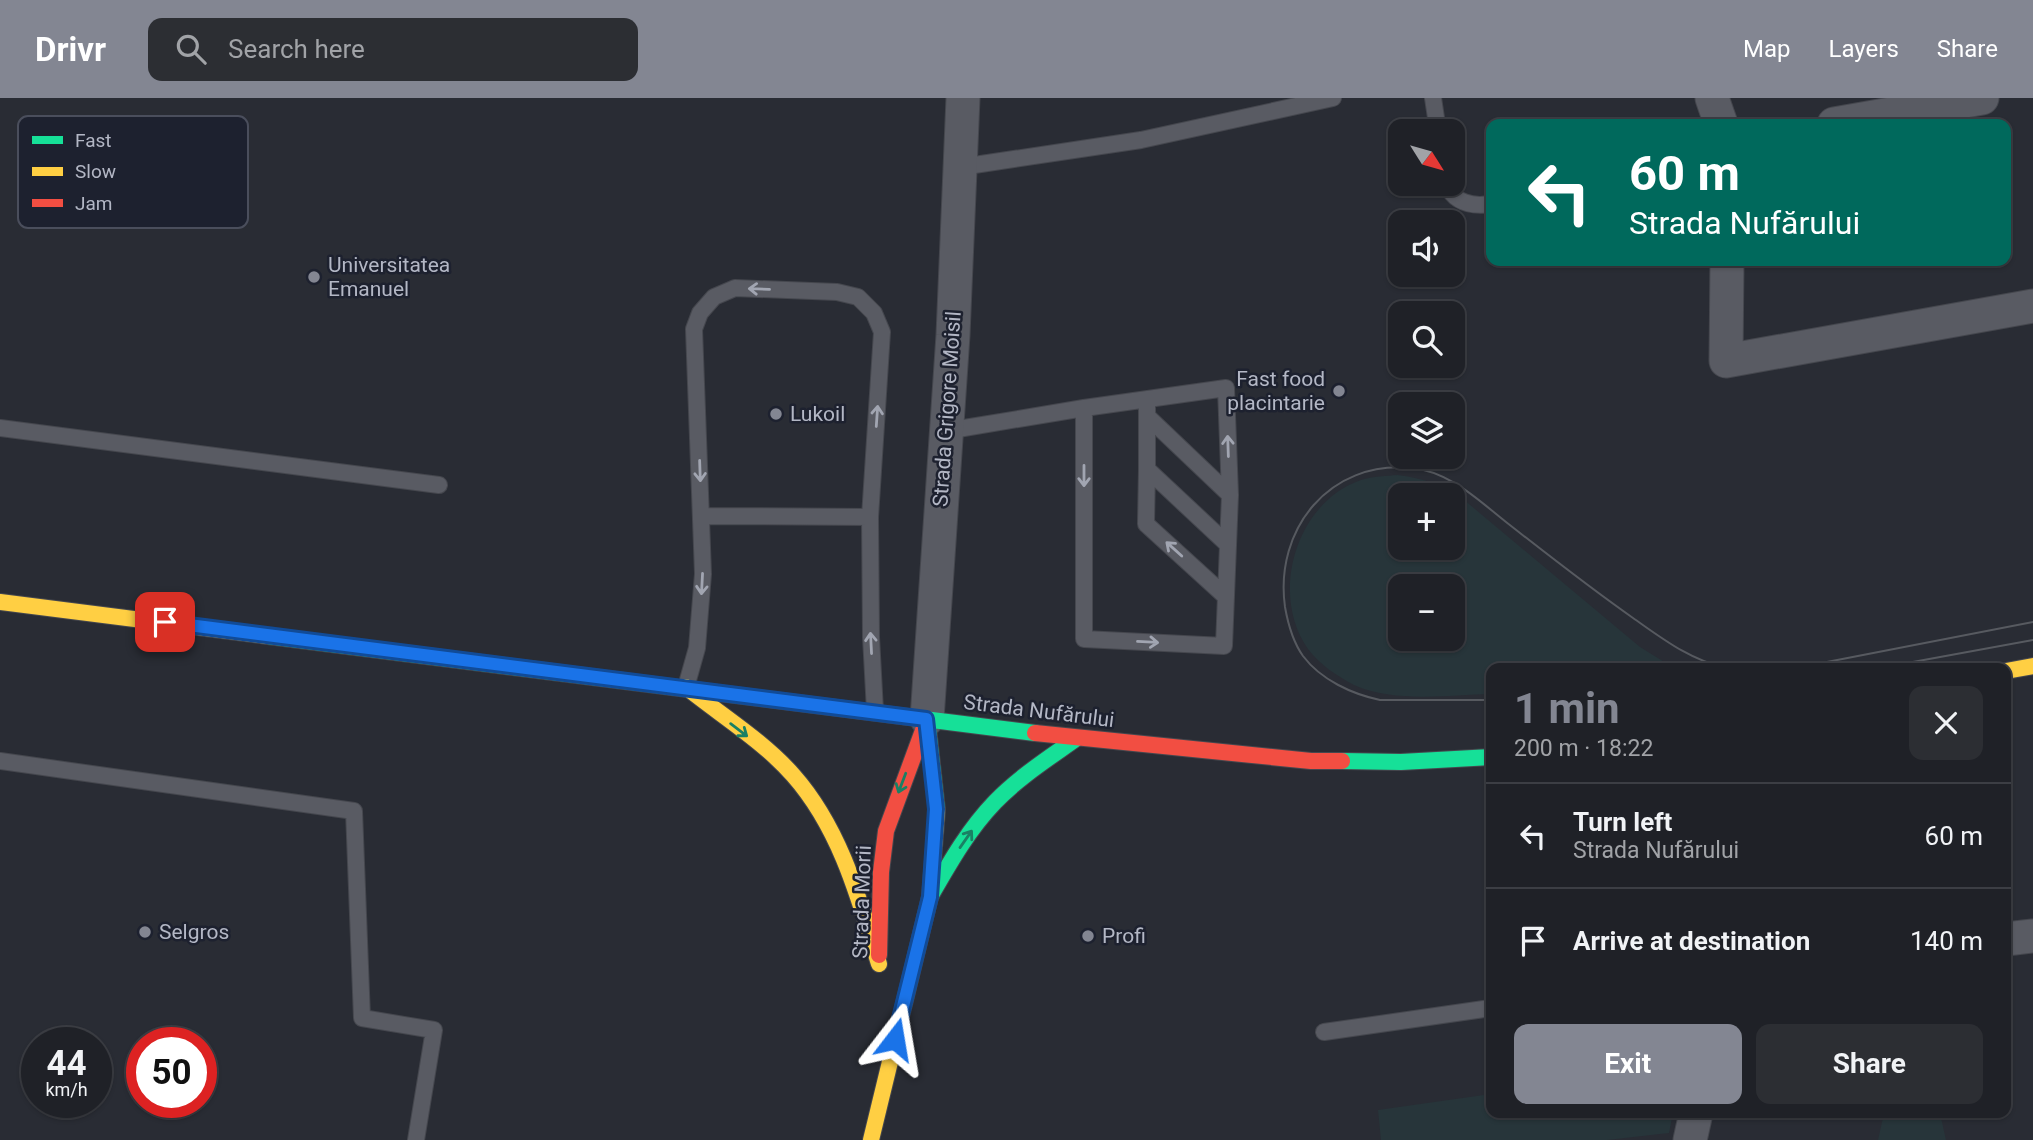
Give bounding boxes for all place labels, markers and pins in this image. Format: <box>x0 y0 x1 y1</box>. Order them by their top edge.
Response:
place label: Universitatea Emanuel <box>328 253 450 301</box>
marker: Universitatea Emanuel <box>306 269 322 285</box>
place label: Fast food placintarie <box>1227 367 1325 415</box>
marker: Fast food placintarie <box>1331 383 1347 399</box>
place label: Lukoil <box>790 402 845 426</box>
marker: Lukoil <box>768 406 784 422</box>
pin <box>135 592 195 652</box>
place label: Selgros <box>159 920 229 944</box>
marker: Selgros <box>137 924 153 940</box>
place label: Profi <box>1102 924 1146 948</box>
marker: Profi <box>1080 928 1096 944</box>

